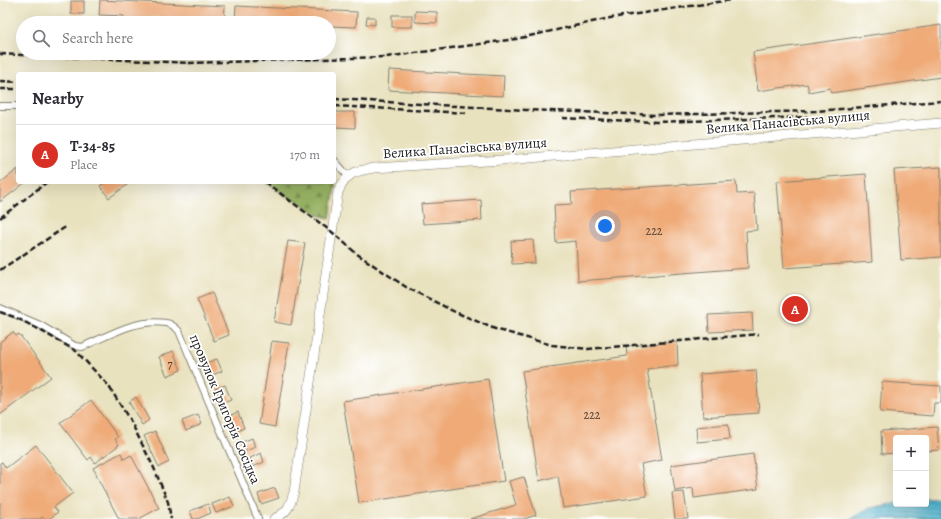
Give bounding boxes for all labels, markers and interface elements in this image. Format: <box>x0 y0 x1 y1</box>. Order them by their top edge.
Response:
search box <box>16 16 336 60</box>
icon: search <box>30 27 52 49</box>
text: Search here <box>62 28 133 48</box>
text: Nearby <box>32 87 83 110</box>
street label: Велика Панасівська вулиця <box>705 105 871 139</box>
street label: Велика Панасівська вулиця <box>382 133 548 163</box>
text: Т-34-85 <box>70 136 115 156</box>
text: A <box>41 146 49 163</box>
text: 170 m <box>290 146 320 163</box>
text: Place <box>70 156 98 173</box>
your location <box>595 216 615 236</box>
house number: 222 <box>645 223 663 239</box>
pin: A <box>782 294 808 324</box>
street label: провулок Григорія Сосідка <box>185 331 265 487</box>
house number: 7 <box>167 356 173 372</box>
house number: 222 <box>583 407 601 423</box>
map controls <box>893 435 929 507</box>
button: + <box>893 435 929 471</box>
button: − <box>893 471 929 507</box>

